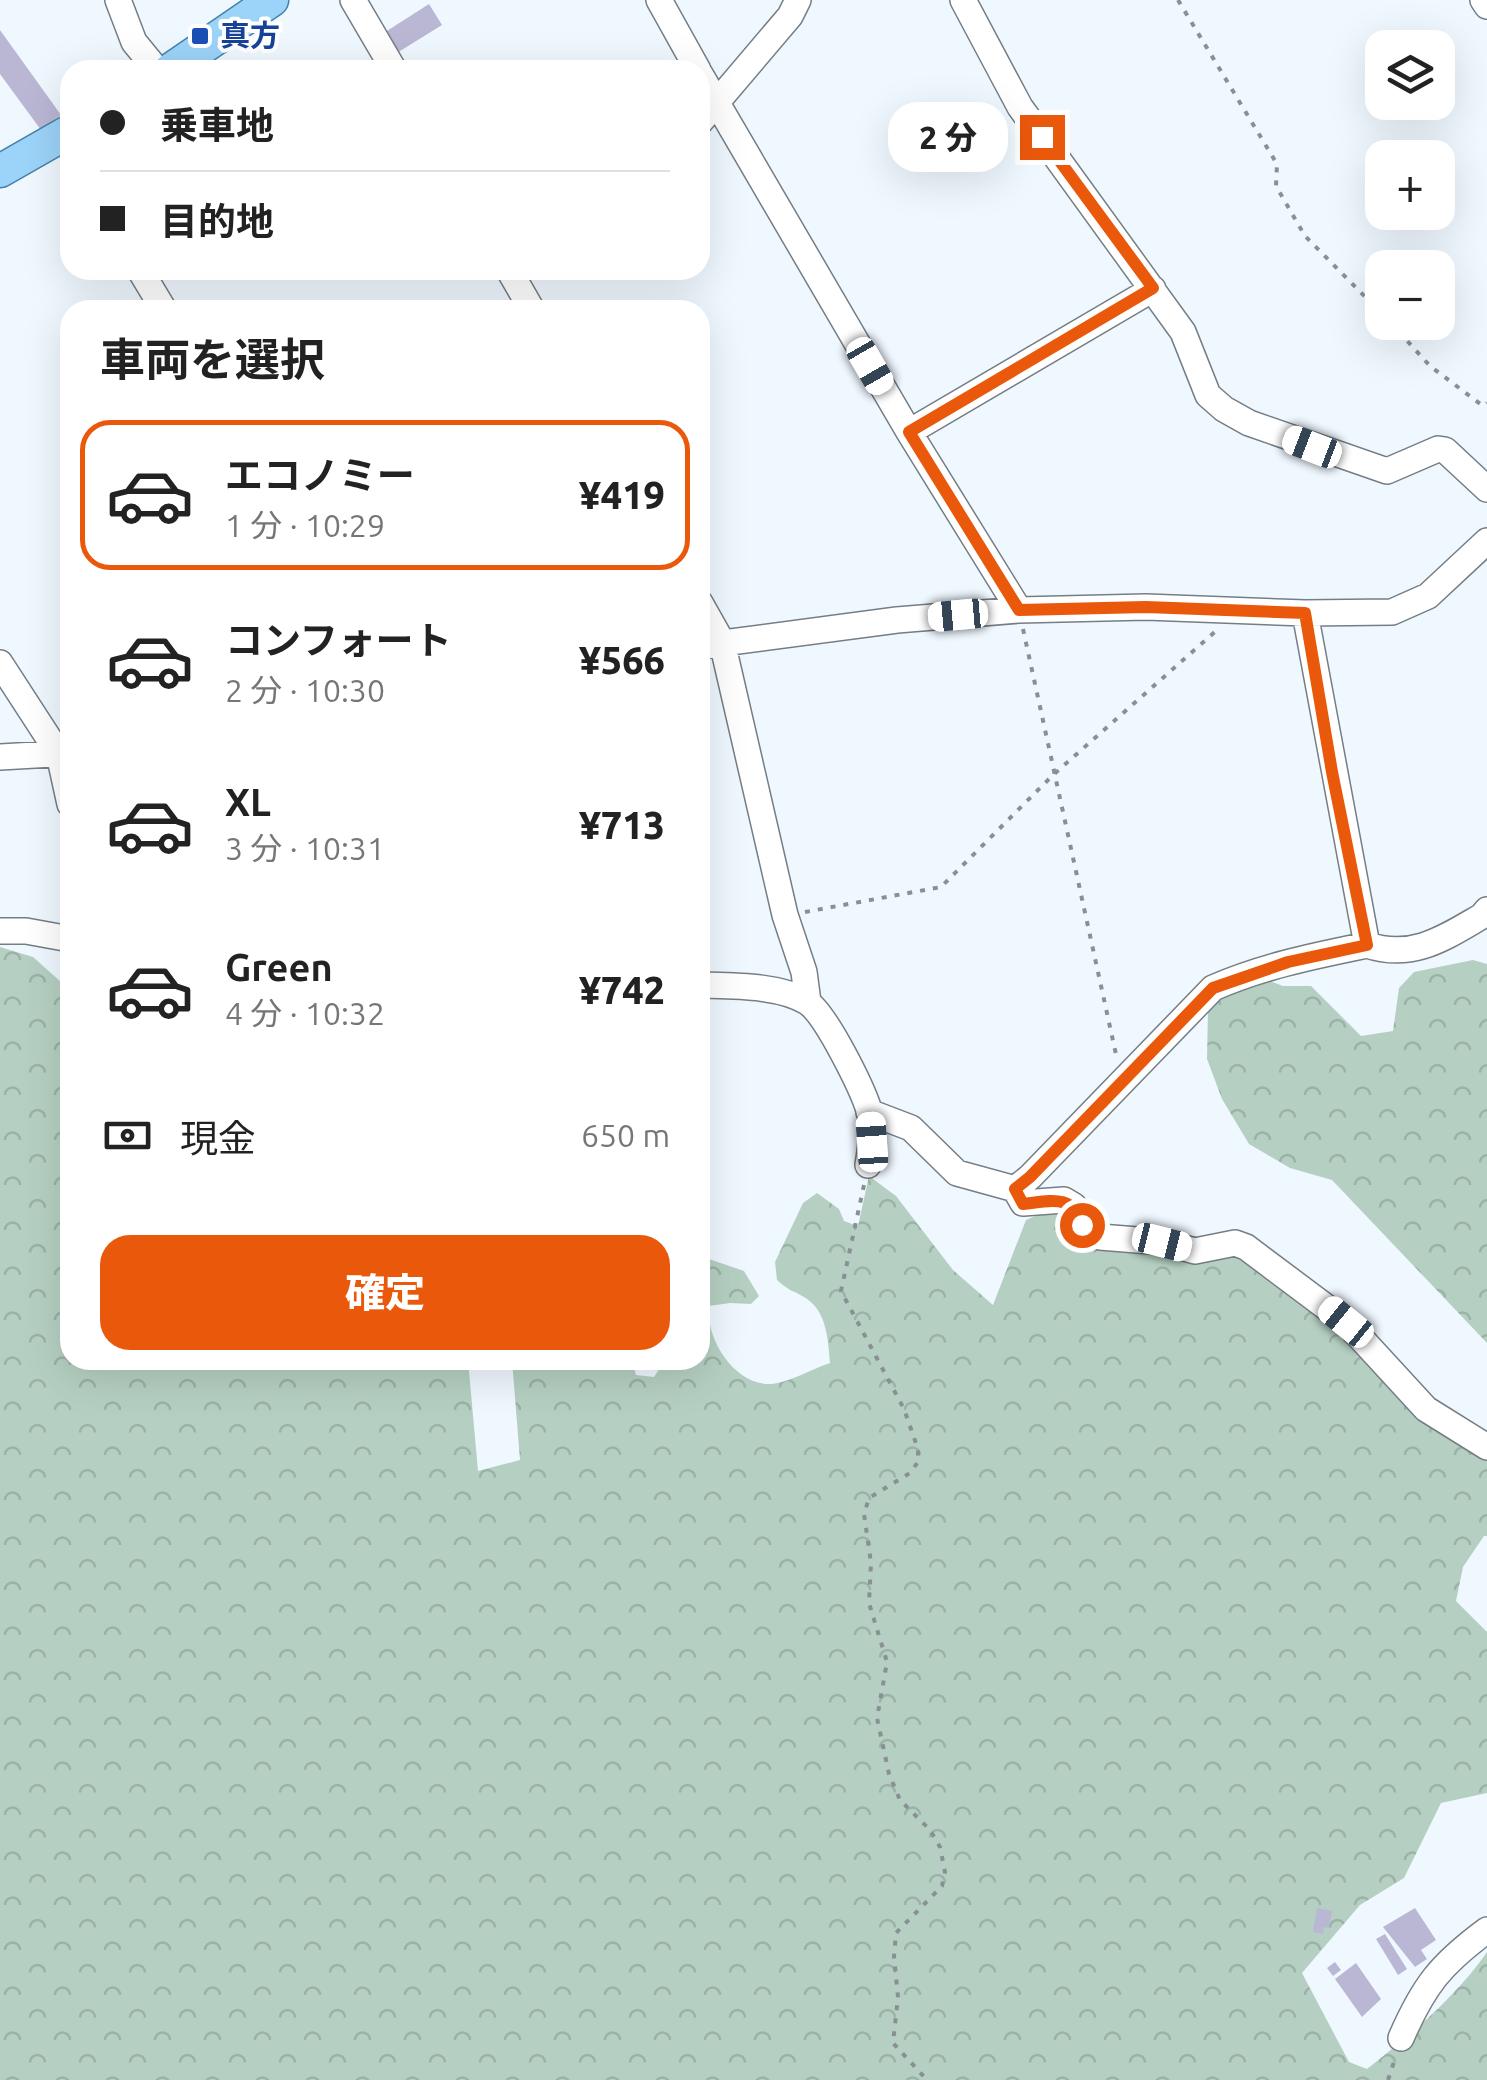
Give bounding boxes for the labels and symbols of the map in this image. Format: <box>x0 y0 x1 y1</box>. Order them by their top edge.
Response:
place label: 真方 <box>220 18 280 52</box>
marker: 真方 <box>189 25 211 47</box>
callout: 2 分 <box>887 102 1007 172</box>
route end <box>1020 115 1065 160</box>
car <box>842 333 898 399</box>
car <box>1279 422 1345 472</box>
car <box>927 597 989 633</box>
car <box>855 1111 889 1173</box>
route start <box>1060 1203 1105 1248</box>
car <box>1129 1220 1195 1264</box>
car <box>1313 1291 1379 1353</box>

